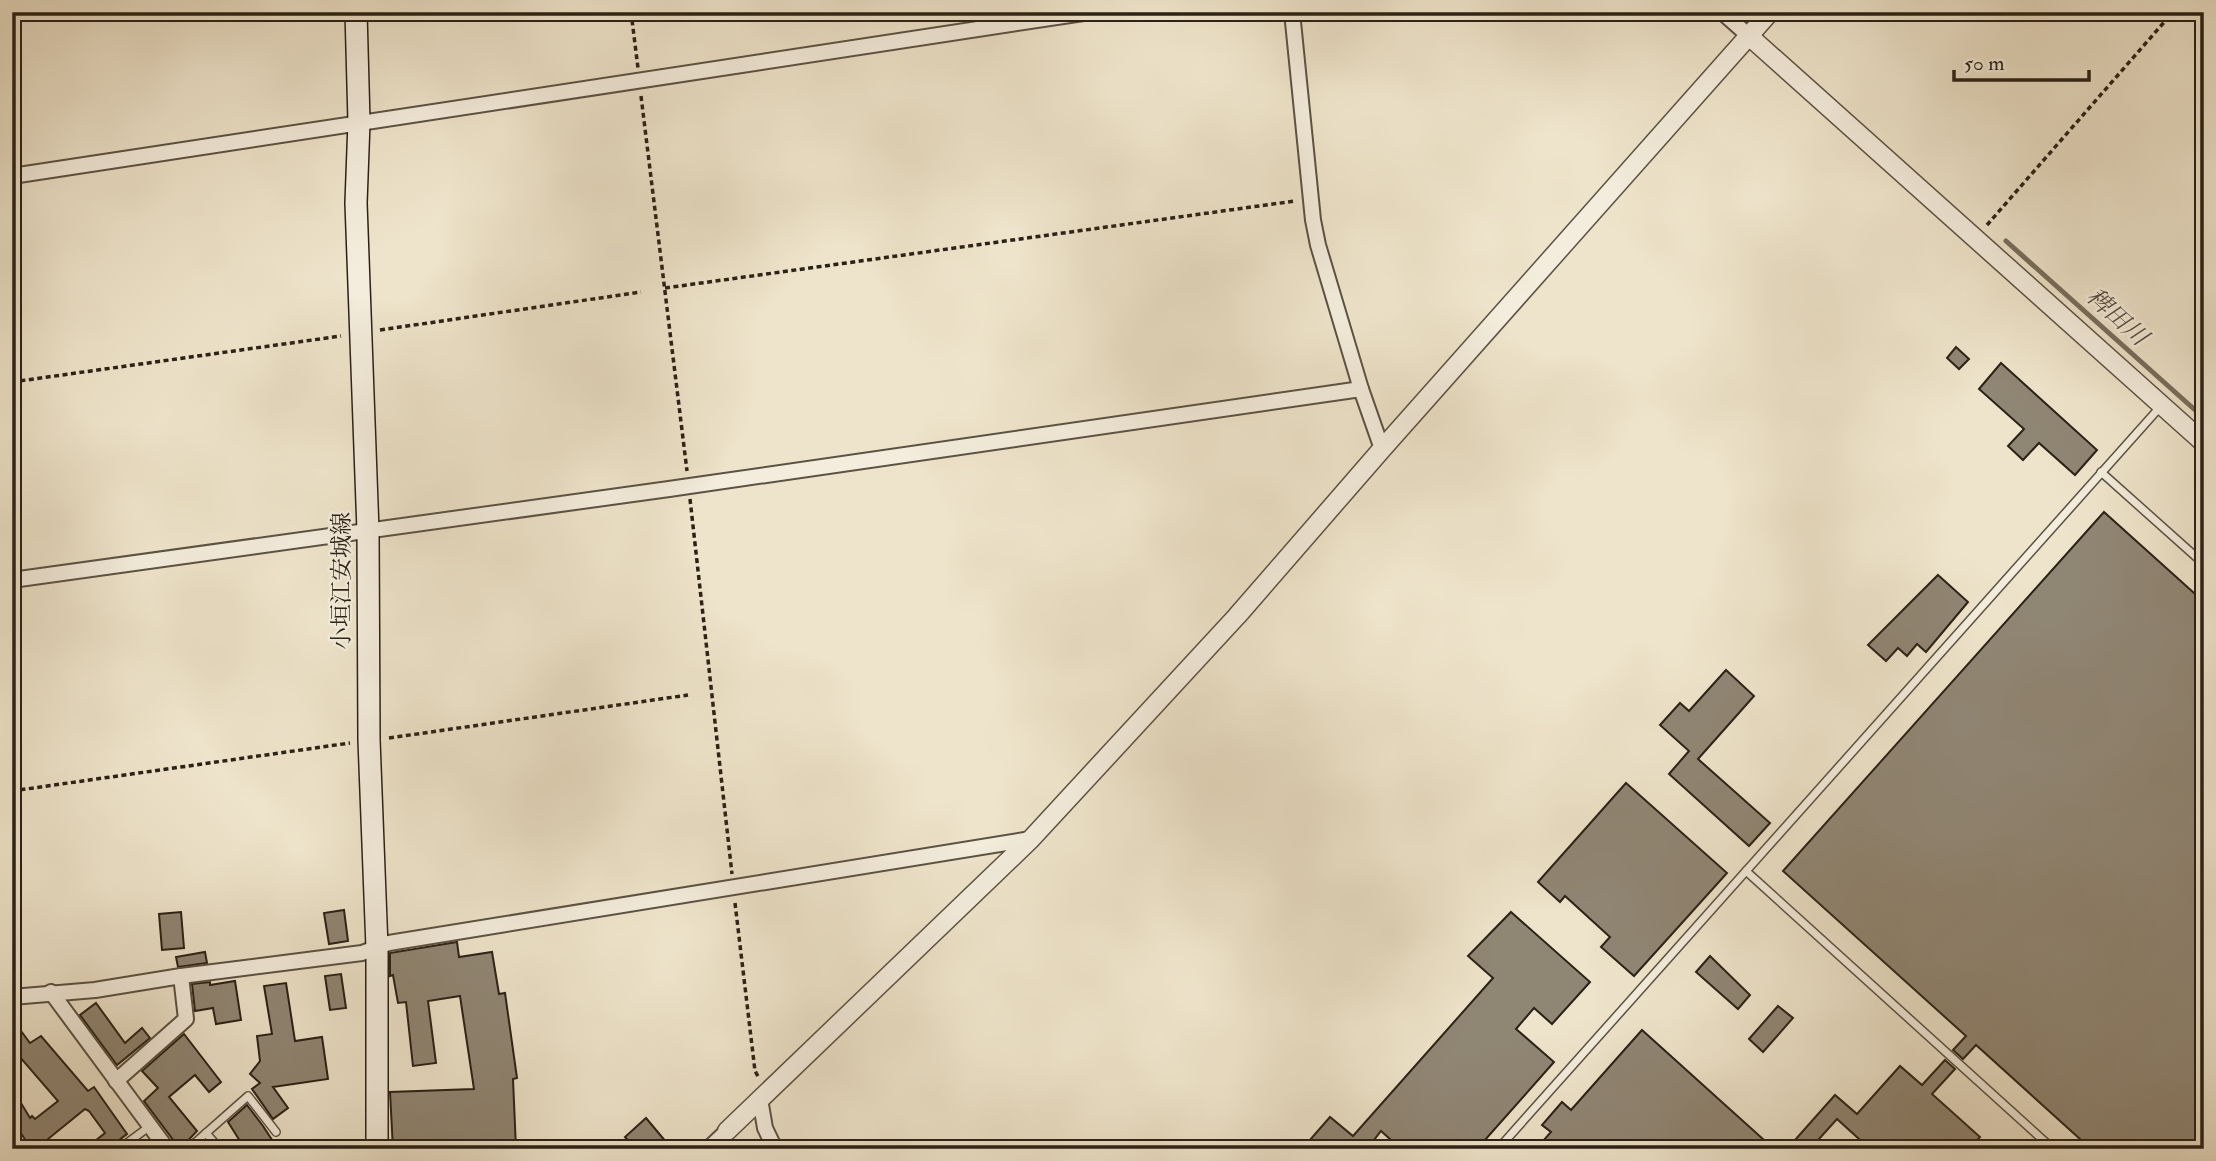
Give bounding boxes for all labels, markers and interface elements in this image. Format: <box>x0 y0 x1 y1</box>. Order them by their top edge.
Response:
scale bar <box>1954 38 2088 82</box>
text: 50 m <box>1964 50 2005 77</box>
water label: 稗田川 <box>2080 281 2156 355</box>
street label: 小垣江安城線 <box>327 512 356 650</box>

